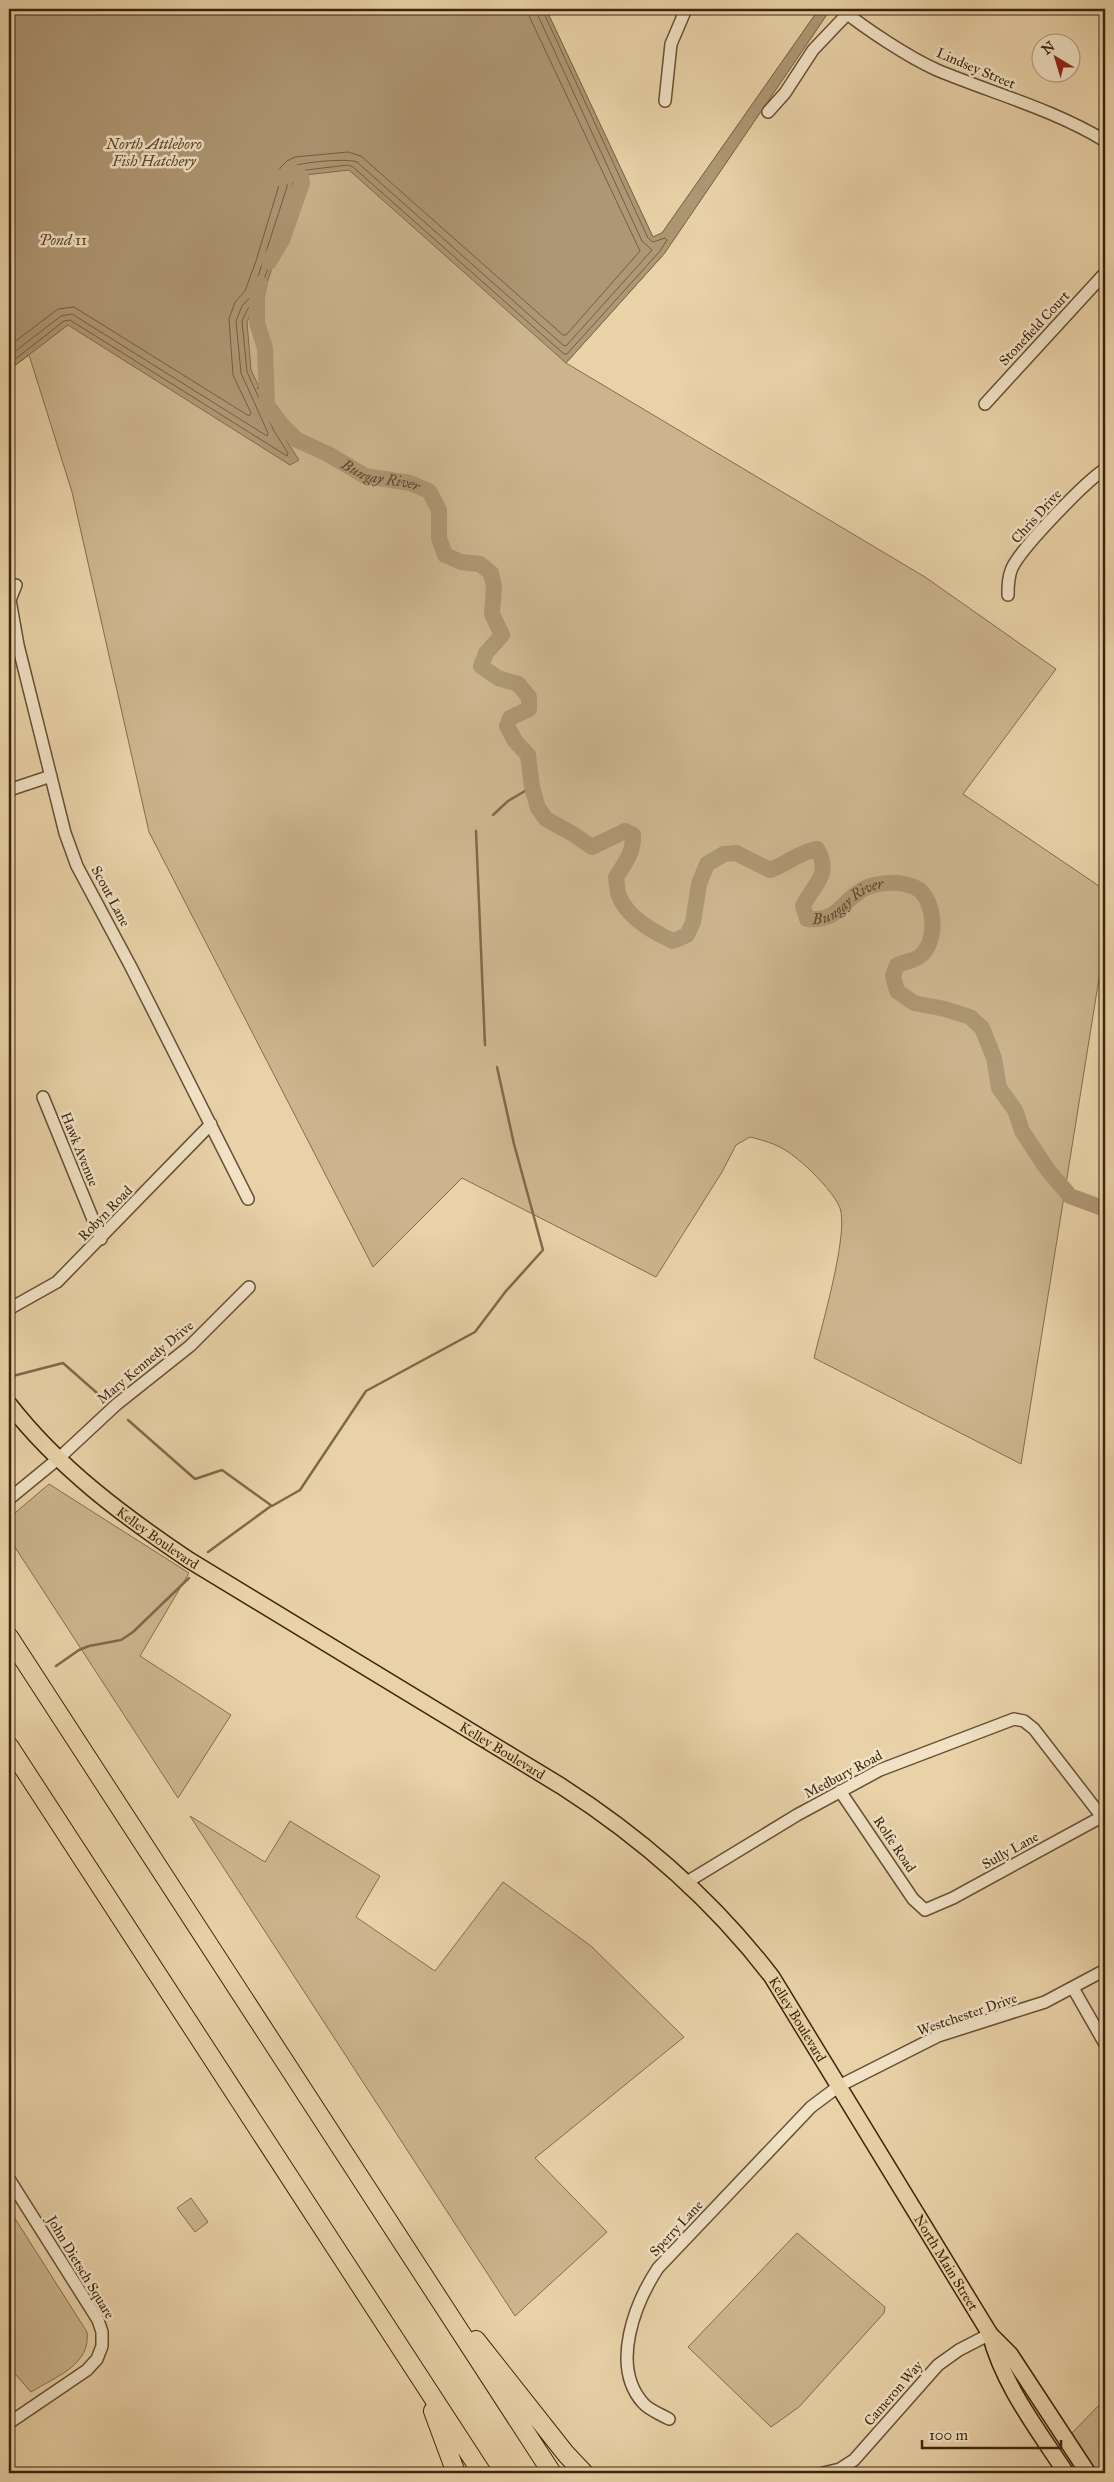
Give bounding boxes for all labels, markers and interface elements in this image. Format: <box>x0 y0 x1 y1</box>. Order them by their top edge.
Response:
north arrow <box>1032 32 1082 82</box>
text: N <box>1038 38 1058 59</box>
street label: Lindsey Street <box>934 44 1018 93</box>
water label: North Attleboro Fish Hatchery <box>105 135 202 170</box>
water label: Pond 11 <box>39 231 87 249</box>
street label: Stonefield Court <box>996 288 1073 369</box>
water label: Bungay River <box>337 455 424 496</box>
street label: Chris Drive <box>1008 486 1065 547</box>
street label: Scout Lane <box>88 863 134 930</box>
water label: Bungay River <box>811 874 885 928</box>
street label: Hawk Avenue <box>57 1110 102 1189</box>
street label: Robyn Road <box>75 1182 136 1245</box>
street label: Mary Kennedy Drive <box>94 1317 197 1408</box>
street label: Kelley Boulevard <box>113 1503 202 1573</box>
street label: Kelley Boulevard <box>456 1718 548 1783</box>
street label: Medbury Road <box>801 1747 885 1802</box>
street label: Rolfe Road <box>870 1813 919 1876</box>
street label: Sully Lane <box>979 1828 1042 1873</box>
street label: Kelley Boulevard <box>765 1974 830 2065</box>
street label: Westchester Drive <box>915 1989 1020 2040</box>
street label: Sperry Lane <box>646 2197 707 2260</box>
street label: John Dietsch Square <box>41 2211 118 2323</box>
street label: North Main Street <box>910 2212 982 2314</box>
street label: Cameron Way <box>860 2357 927 2429</box>
scale bar <box>922 2417 1060 2449</box>
text: 100 m <box>929 2426 969 2444</box>

